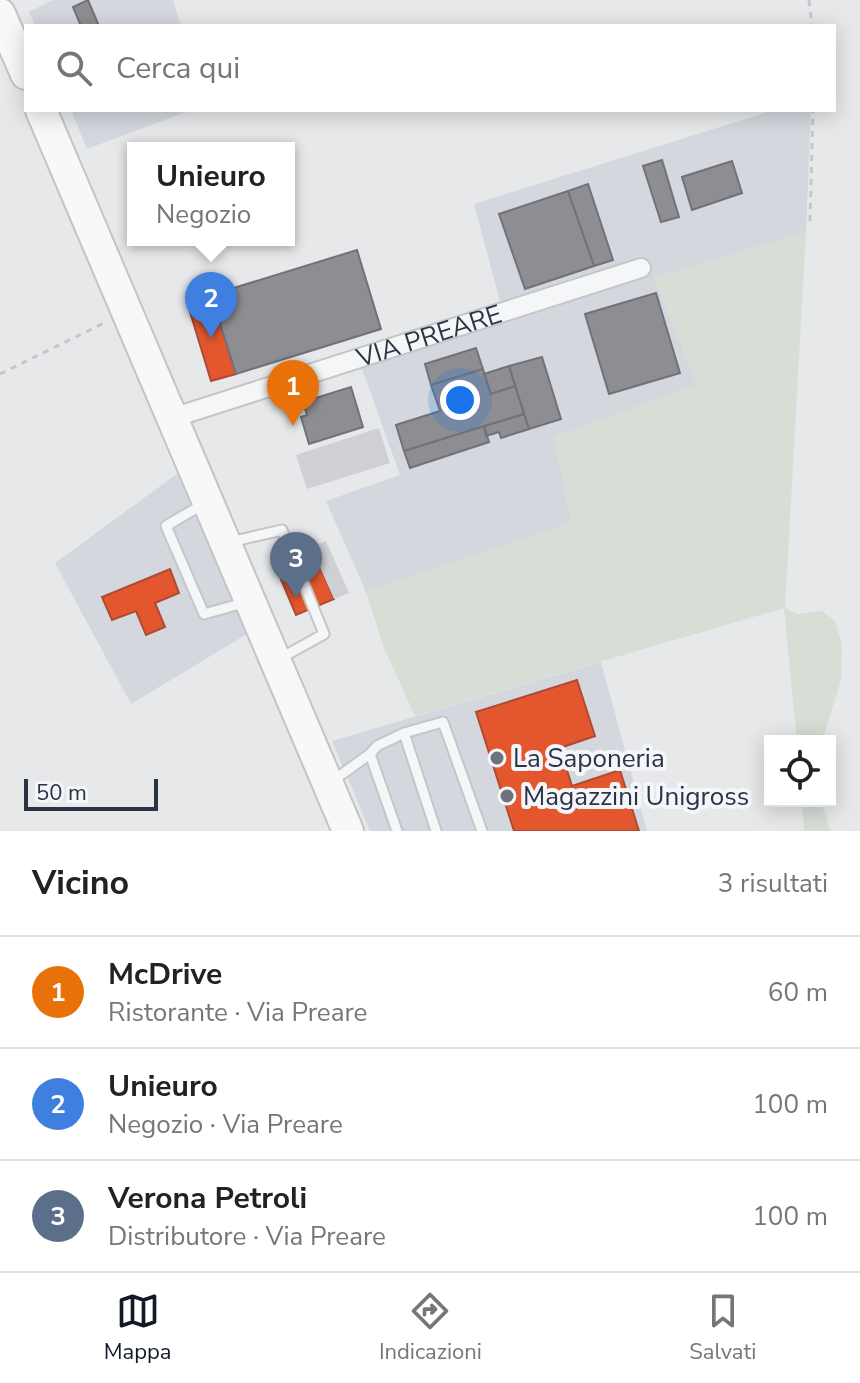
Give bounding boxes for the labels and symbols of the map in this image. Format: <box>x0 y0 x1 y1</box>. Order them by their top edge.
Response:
pin: 2 <box>185 272 237 338</box>
street label: VIA PREARE <box>351 297 506 376</box>
pin: 1 <box>267 360 319 426</box>
your location <box>440 380 480 420</box>
pin: 3 <box>270 532 322 598</box>
place label: La Saponeria <box>513 741 665 776</box>
marker: La Saponeria <box>488 749 506 767</box>
scale bar <box>24 775 158 811</box>
place label: Magazzini Unigross <box>523 779 749 814</box>
marker: Magazzini Unigross <box>498 787 516 805</box>

